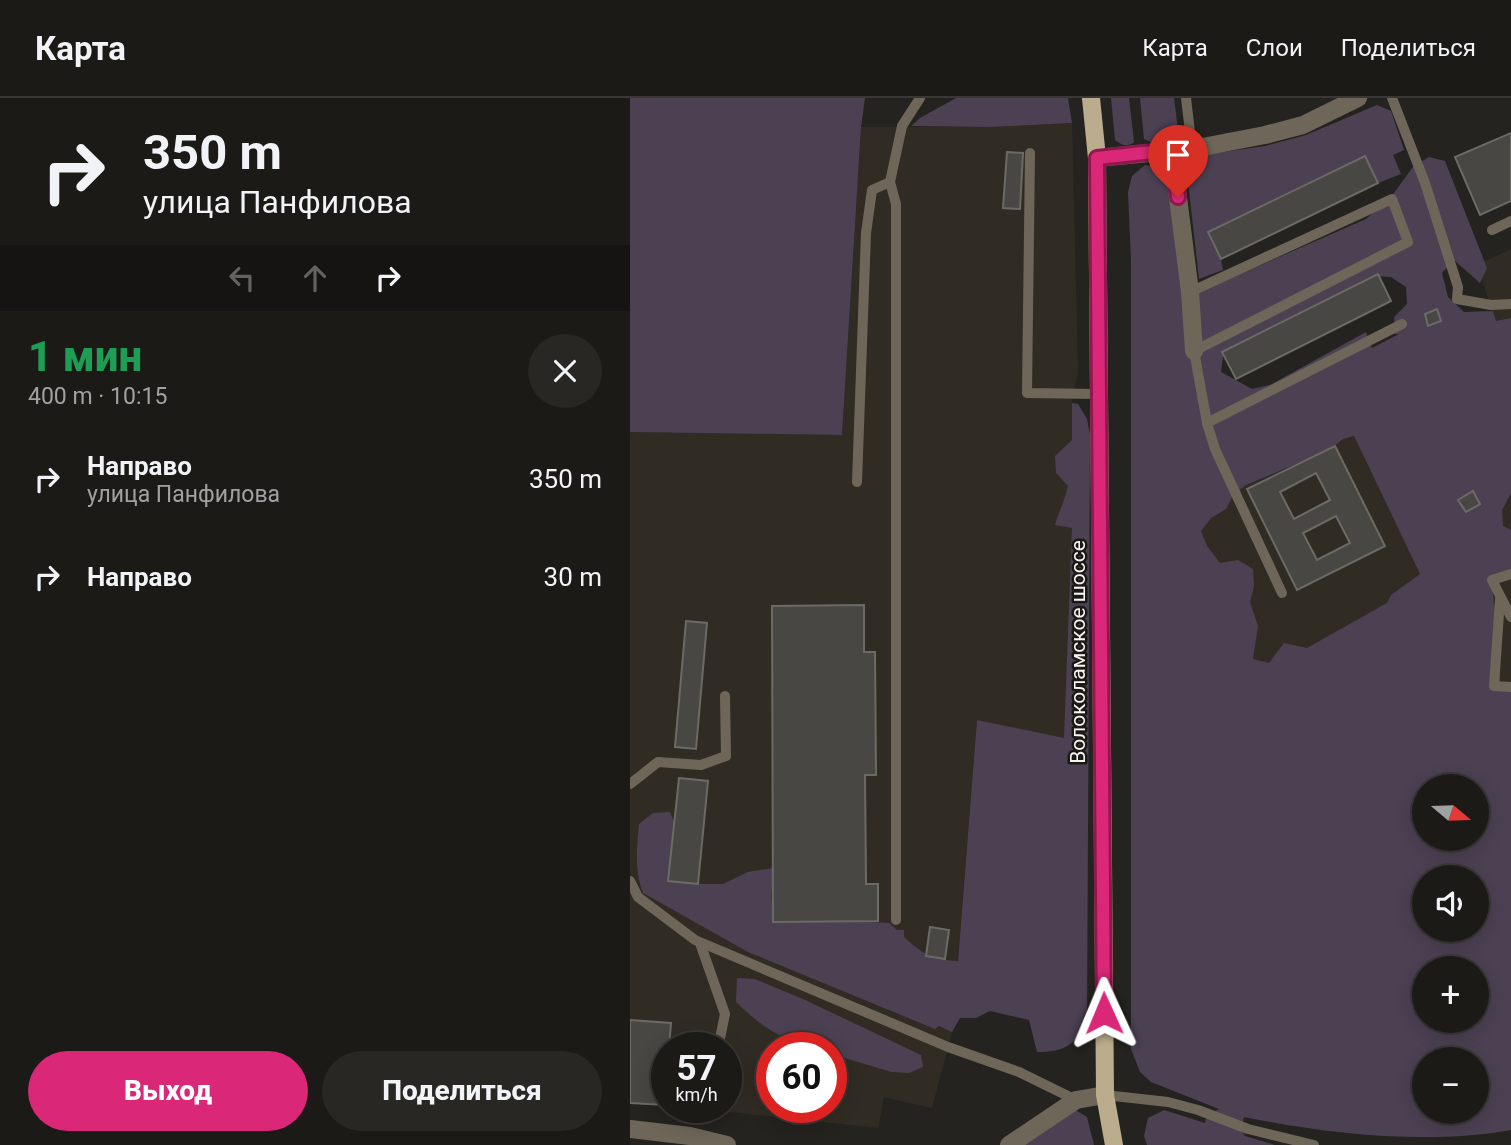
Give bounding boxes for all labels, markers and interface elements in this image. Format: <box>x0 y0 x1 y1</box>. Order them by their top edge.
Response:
text: Карта <box>35 29 126 68</box>
text: Карта <box>1142 34 1208 62</box>
text: Слои <box>1246 34 1303 62</box>
text: Поделиться <box>1341 34 1476 62</box>
text: 350 m <box>143 124 282 181</box>
pin <box>1148 125 1208 197</box>
icon: right <box>28 126 119 217</box>
icon: arrive <box>1159 136 1197 174</box>
text: улица Панфилова <box>143 183 412 221</box>
icon: left <box>223 259 261 297</box>
icon: ahead <box>296 259 334 297</box>
icon: right <box>369 259 407 297</box>
text: 1 мин <box>28 332 142 381</box>
button: close <box>528 334 602 408</box>
text: 400 m · 10:15 <box>28 383 167 410</box>
text: Направо <box>87 451 192 481</box>
icon: right <box>28 460 66 498</box>
text: 350 m <box>529 464 602 494</box>
text: улица Панфилова <box>87 481 280 508</box>
street label: Волоколамское шоссе <box>1066 540 1090 764</box>
icon: right <box>28 558 66 596</box>
text: Направо <box>87 562 192 592</box>
text: 30 m <box>544 562 602 592</box>
north arrow <box>1412 774 1489 850</box>
map controls <box>1412 774 1489 1124</box>
button: sound <box>1412 865 1489 942</box>
button: + <box>1412 956 1489 1033</box>
position arrow <box>1067 976 1141 1050</box>
speed limit sign: 60 <box>756 1032 847 1123</box>
button: − <box>1412 1047 1489 1124</box>
text: 57 <box>676 1048 717 1089</box>
button: Выход <box>28 1051 308 1131</box>
button: Поделиться <box>322 1051 602 1131</box>
text: km/h <box>675 1084 718 1105</box>

